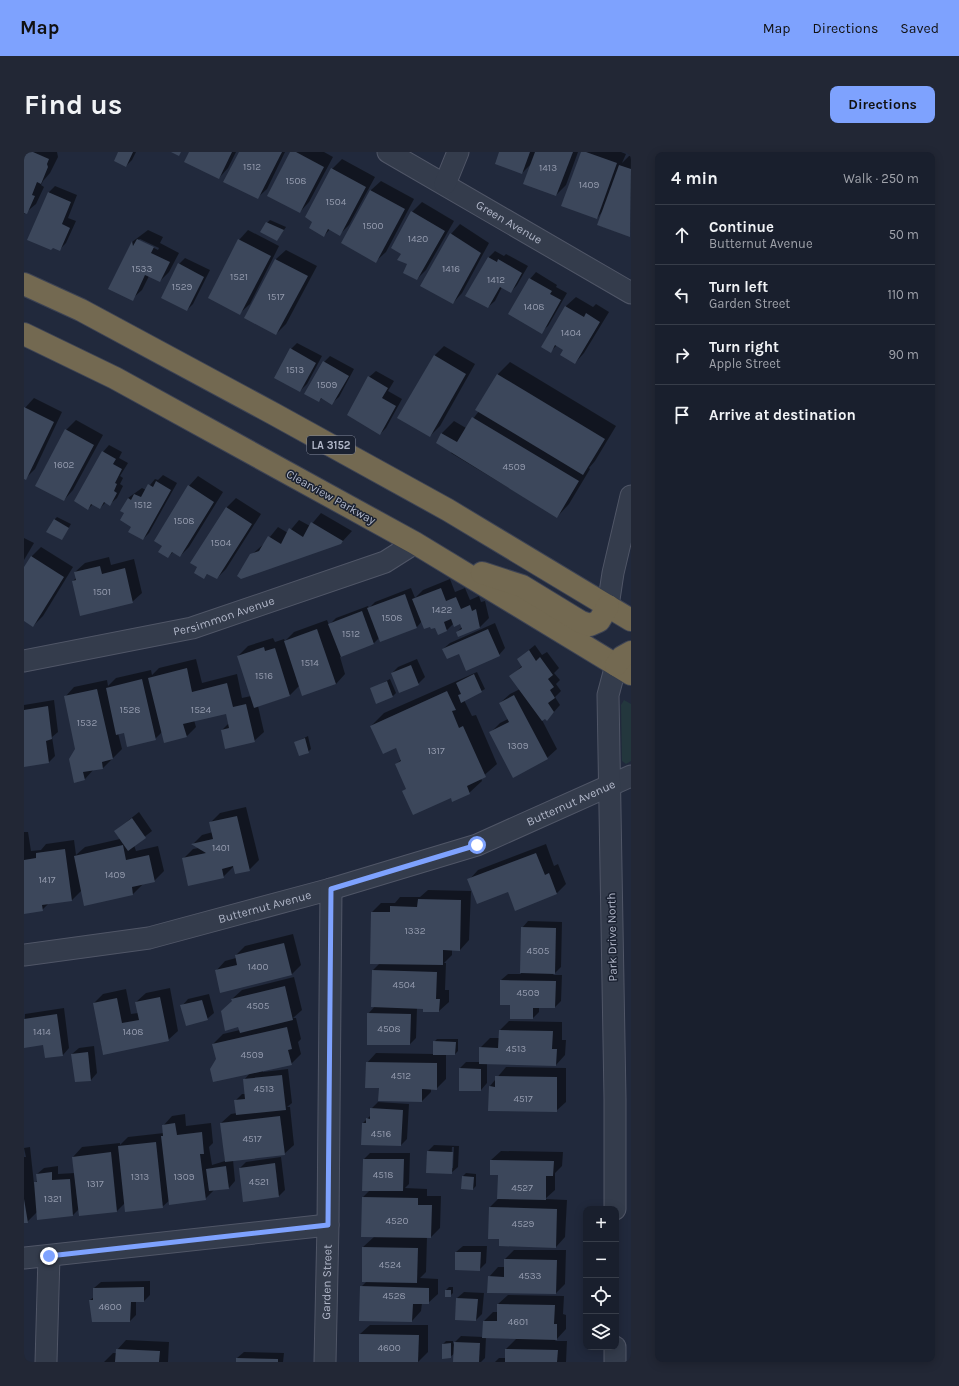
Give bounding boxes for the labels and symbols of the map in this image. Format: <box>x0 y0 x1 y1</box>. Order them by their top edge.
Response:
house number: 1512 <box>243 161 261 173</box>
house number: 1413 <box>539 162 557 174</box>
house number: 1508 <box>285 175 307 187</box>
house number: 1409 <box>579 179 600 191</box>
house number: 1504 <box>326 196 347 208</box>
street label: Green Avenue <box>474 198 545 247</box>
house number: 1500 <box>363 220 383 232</box>
house number: 1420 <box>408 233 428 245</box>
house number: 1533 <box>132 263 152 275</box>
house number: 1416 <box>442 263 460 275</box>
house number: 1521 <box>230 271 248 283</box>
house number: 1412 <box>487 274 505 286</box>
house number: 1529 <box>172 281 192 293</box>
house number: 1517 <box>268 291 285 303</box>
house number: 1408 <box>524 301 544 313</box>
house number: 1404 <box>561 327 582 339</box>
house number: 1513 <box>286 364 304 376</box>
house number: 1509 <box>317 379 338 391</box>
road number: LA 3152 <box>307 436 355 454</box>
house number: 1602 <box>54 459 75 471</box>
house number: 4509 <box>503 461 526 473</box>
street label: Clearview Parkway <box>284 467 379 528</box>
house number: 1512 <box>134 499 152 511</box>
house number: 1508 <box>173 515 195 527</box>
house number: 1504 <box>211 537 232 549</box>
house number: 1501 <box>93 586 111 598</box>
street label: Persimmon Avenue <box>172 593 276 639</box>
house number: 1422 <box>432 604 452 616</box>
house number: 1508 <box>381 612 403 624</box>
house number: 1512 <box>342 628 360 640</box>
house number: 1514 <box>301 657 319 669</box>
house number: 1516 <box>255 670 273 682</box>
house number: 1528 <box>120 704 140 716</box>
house number: 1524 <box>191 704 212 716</box>
house number: 1532 <box>77 717 98 729</box>
house number: 1309 <box>508 740 529 752</box>
house number: 1317 <box>427 745 445 757</box>
street label: Butternut Avenue <box>524 777 617 829</box>
route start <box>468 836 486 854</box>
house number: 1401 <box>212 842 230 854</box>
house number: 1409 <box>105 869 126 881</box>
house number: 1417 <box>39 874 56 886</box>
street label: Butternut Avenue <box>217 888 313 926</box>
street label: Park Drive North <box>604 892 620 982</box>
house number: 1332 <box>405 925 426 937</box>
house number: 4505 <box>527 945 550 957</box>
house number: 1400 <box>248 961 268 973</box>
house number: 4504 <box>393 979 416 991</box>
house number: 4509 <box>517 987 540 999</box>
house number: 4505 <box>247 1000 270 1012</box>
house number: 4508 <box>377 1023 401 1035</box>
house number: 1414 <box>33 1026 51 1038</box>
house number: 1408 <box>123 1026 143 1038</box>
house number: 4513 <box>506 1043 526 1055</box>
house number: 4509 <box>241 1049 264 1061</box>
house number: 4512 <box>391 1070 411 1082</box>
house number: 4513 <box>254 1083 274 1095</box>
house number: 4517 <box>513 1093 533 1105</box>
house number: 4516 <box>371 1128 391 1140</box>
house number: 4517 <box>242 1133 262 1145</box>
house number: 4518 <box>373 1169 393 1181</box>
house number: 1313 <box>131 1171 149 1183</box>
house number: 1309 <box>174 1171 195 1183</box>
house number: 4521 <box>249 1176 269 1188</box>
house number: 1317 <box>86 1178 104 1190</box>
house number: 4527 <box>511 1182 533 1194</box>
house number: 1321 <box>44 1193 62 1205</box>
house number: 4520 <box>386 1215 409 1227</box>
house number: 4529 <box>512 1218 535 1230</box>
street label: Garden Street <box>319 1244 335 1320</box>
route end <box>40 1247 58 1265</box>
house number: 4524 <box>379 1259 402 1271</box>
house number: 4533 <box>518 1270 542 1282</box>
house number: 4528 <box>382 1290 406 1302</box>
house number: 4600 <box>98 1301 122 1313</box>
house number: 4601 <box>508 1316 528 1328</box>
house number: 4600 <box>377 1342 401 1354</box>

